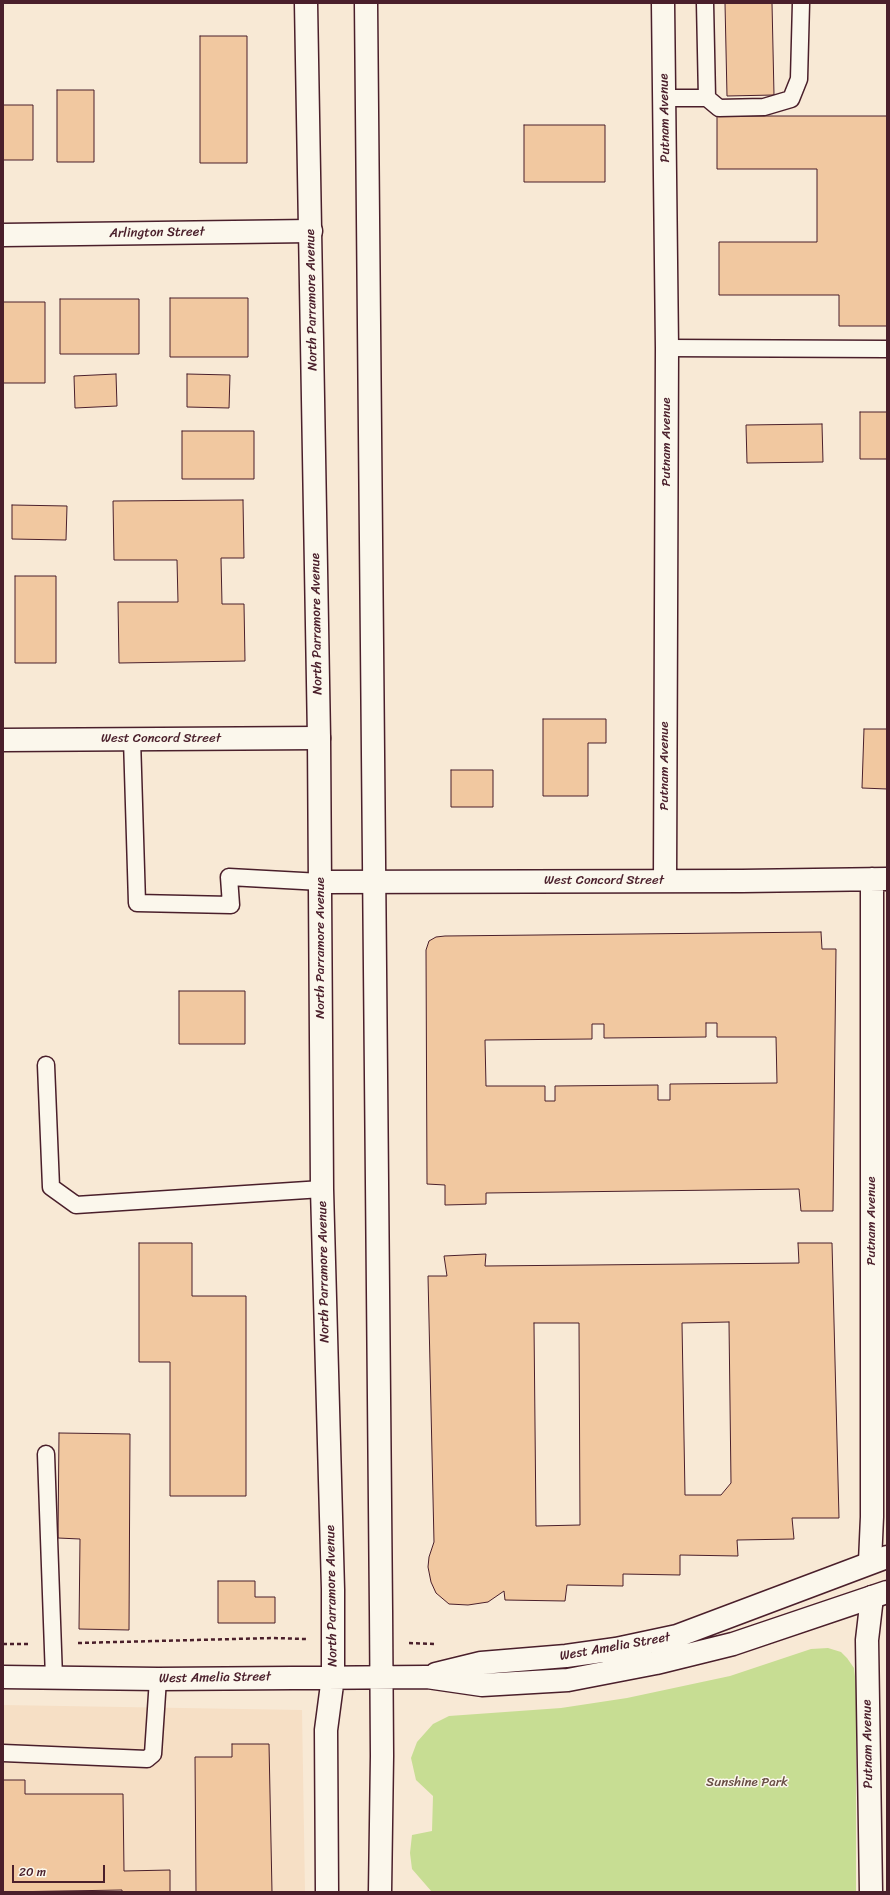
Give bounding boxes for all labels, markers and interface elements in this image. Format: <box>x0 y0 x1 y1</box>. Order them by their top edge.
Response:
street label: Putnam Avenue <box>656 73 674 163</box>
street label: Arlington Street <box>109 224 205 242</box>
street label: North Parramore Avenue <box>303 229 321 371</box>
street label: Putnam Avenue <box>659 398 675 486</box>
street label: North Parramore Avenue <box>308 553 326 695</box>
street label: Putnam Avenue <box>657 722 673 810</box>
street label: West Concord Street <box>101 731 221 747</box>
street label: West Concord Street <box>544 873 664 889</box>
street label: North Parramore Avenue <box>313 877 329 1019</box>
street label: Putnam Avenue <box>864 1177 880 1265</box>
street label: North Parramore Avenue <box>315 1201 333 1343</box>
street label: North Parramore Avenue <box>323 1525 341 1667</box>
street label: West Amelia Street <box>559 1630 671 1664</box>
street label: West Amelia Street <box>159 1669 271 1687</box>
street label: Putnam Avenue <box>859 1699 877 1789</box>
park label: Sunshine Park <box>706 1775 788 1791</box>
scale bar <box>14 1857 107 1883</box>
text: 20 m <box>19 1861 46 1883</box>

